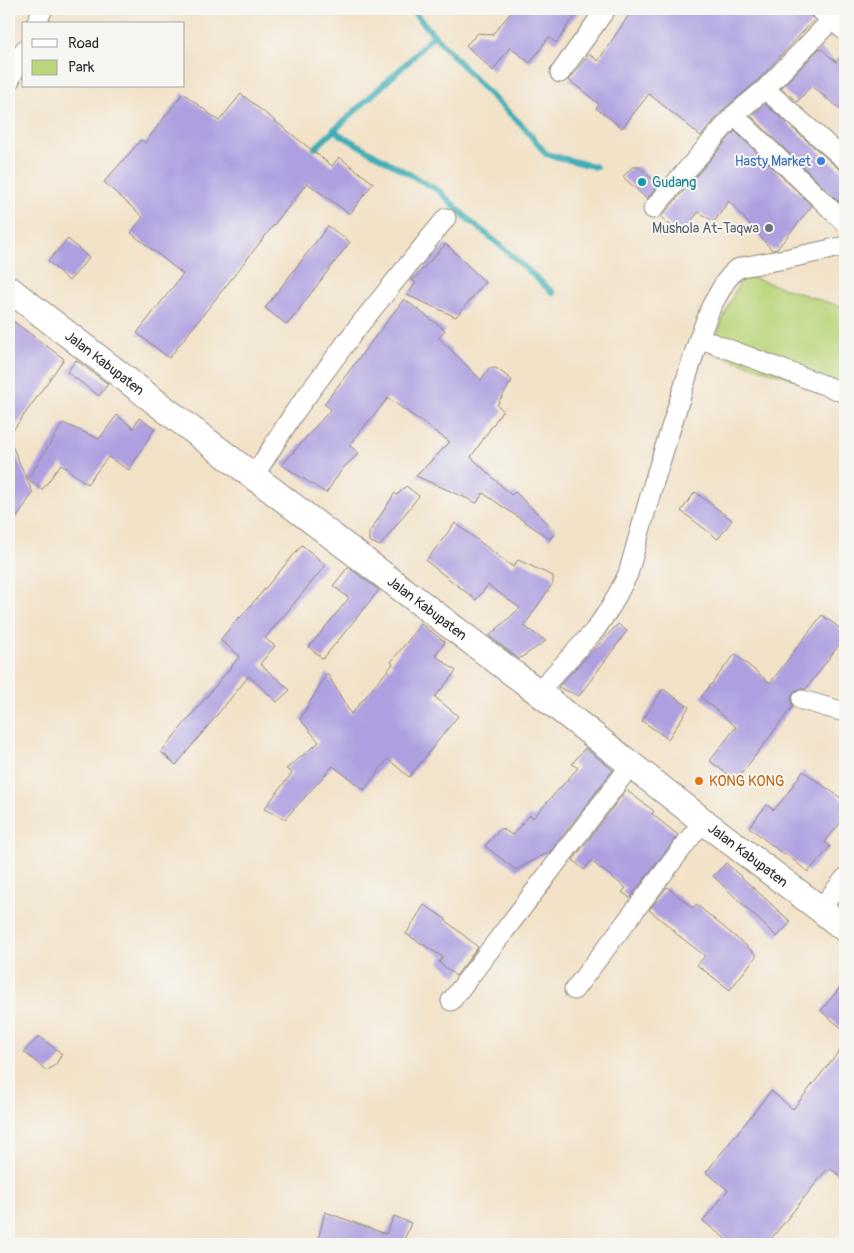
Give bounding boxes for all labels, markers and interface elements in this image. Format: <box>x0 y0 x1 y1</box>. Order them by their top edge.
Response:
legend <box>22 22 185 88</box>
text: Road <box>68 34 99 53</box>
text: Park <box>68 58 95 77</box>
place label: Hasty Market <box>735 153 811 170</box>
marker: Hasty Market <box>815 155 827 167</box>
place label: Gudang <box>652 174 696 191</box>
marker: Gudang <box>636 176 648 188</box>
place label: Mushola At-Taqwa <box>652 220 759 237</box>
marker: Mushola At-Taqwa <box>763 222 775 234</box>
street label: Jalan Kabupaten <box>62 327 148 399</box>
street label: Jalan Kabupaten <box>384 572 470 644</box>
place label: KONG KONG <box>709 773 784 790</box>
marker: KONG KONG <box>693 775 705 787</box>
street label: Jalan Kabupaten <box>705 819 791 891</box>

